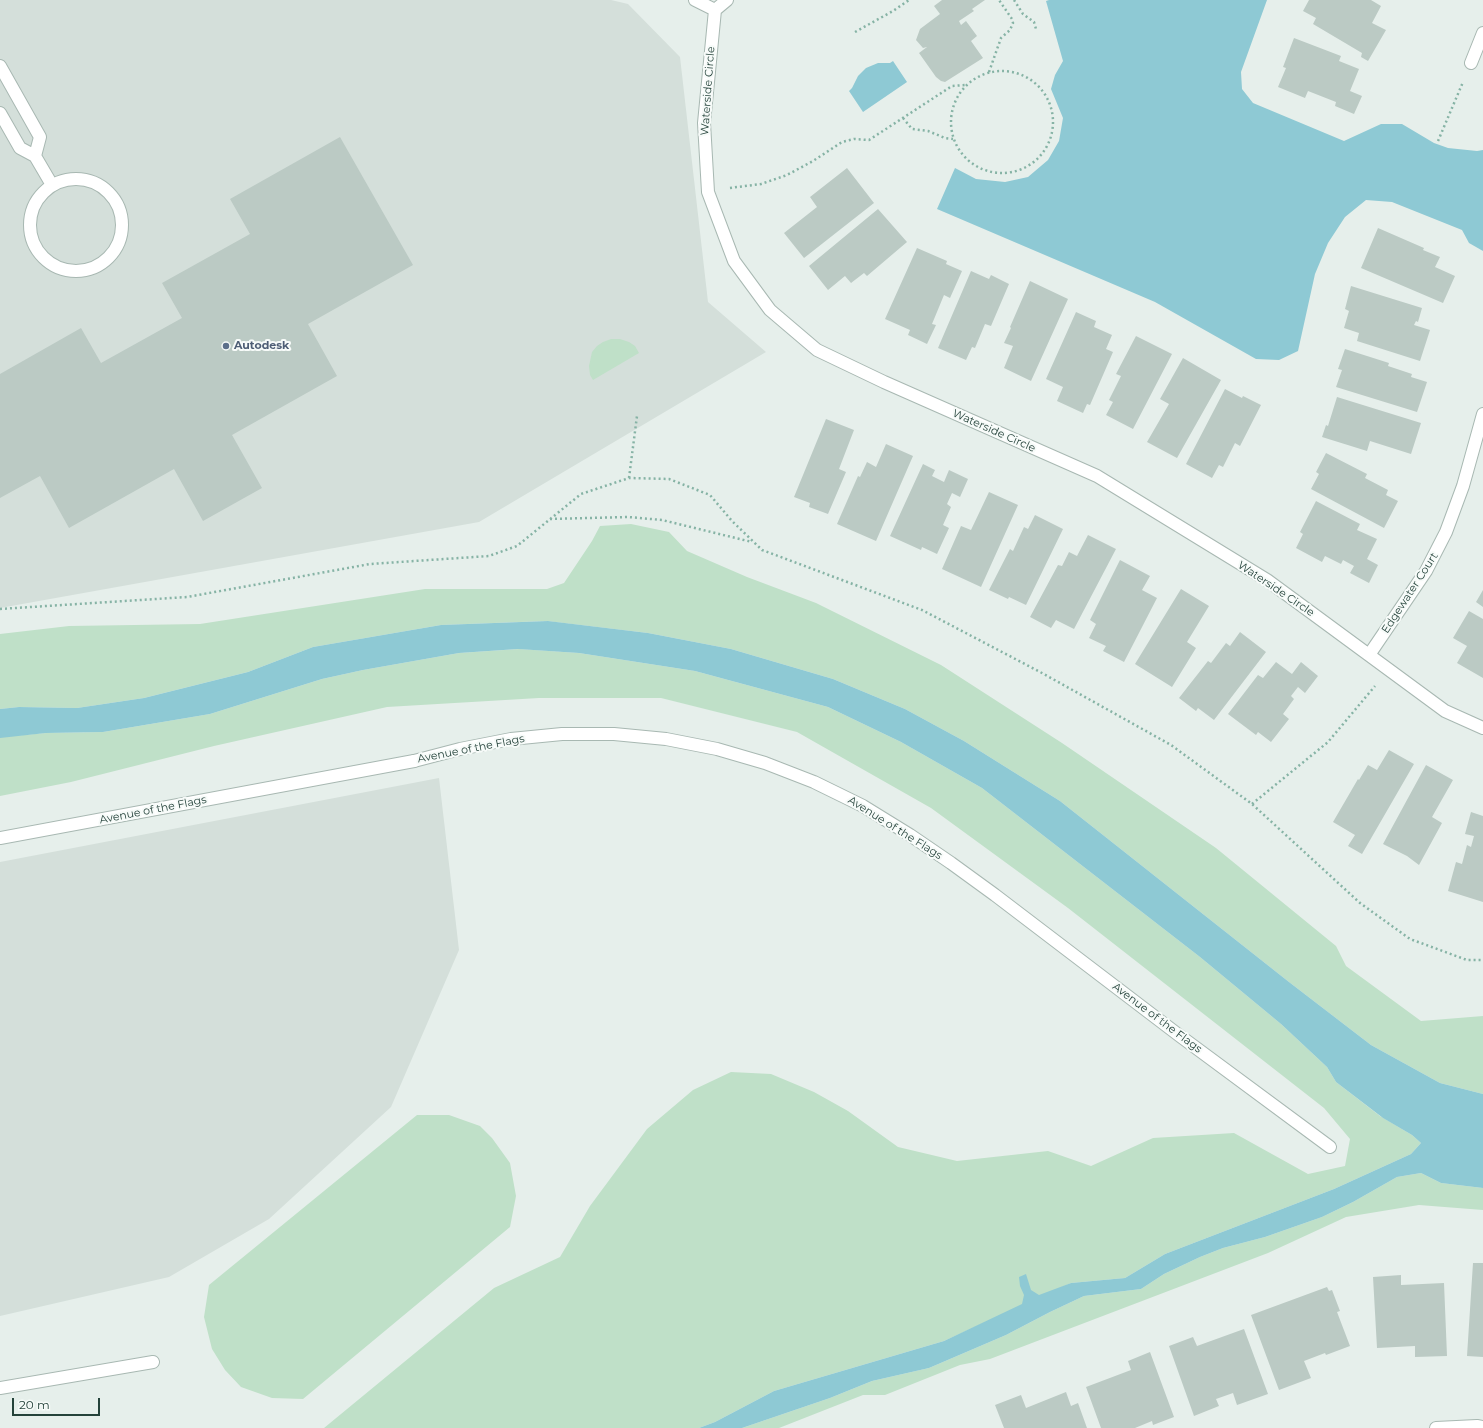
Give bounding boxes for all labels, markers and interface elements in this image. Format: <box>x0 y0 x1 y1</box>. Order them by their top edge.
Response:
street label: Waterside Circle <box>698 46 718 136</box>
place label: Autodesk <box>234 339 289 353</box>
marker: Autodesk <box>221 341 231 351</box>
street label: Waterside Circle <box>950 407 1038 455</box>
street label: Edgewater Court <box>1379 550 1441 636</box>
street label: Waterside Circle <box>1235 559 1317 619</box>
street label: Avenue of the Flags <box>416 732 526 766</box>
street label: Avenue of the Flags <box>98 793 208 827</box>
street label: Avenue of the Flags <box>845 794 945 862</box>
street label: Avenue of the Flags <box>1110 980 1204 1056</box>
scale bar <box>14 1390 102 1416</box>
text: 20 m <box>19 1397 50 1412</box>

